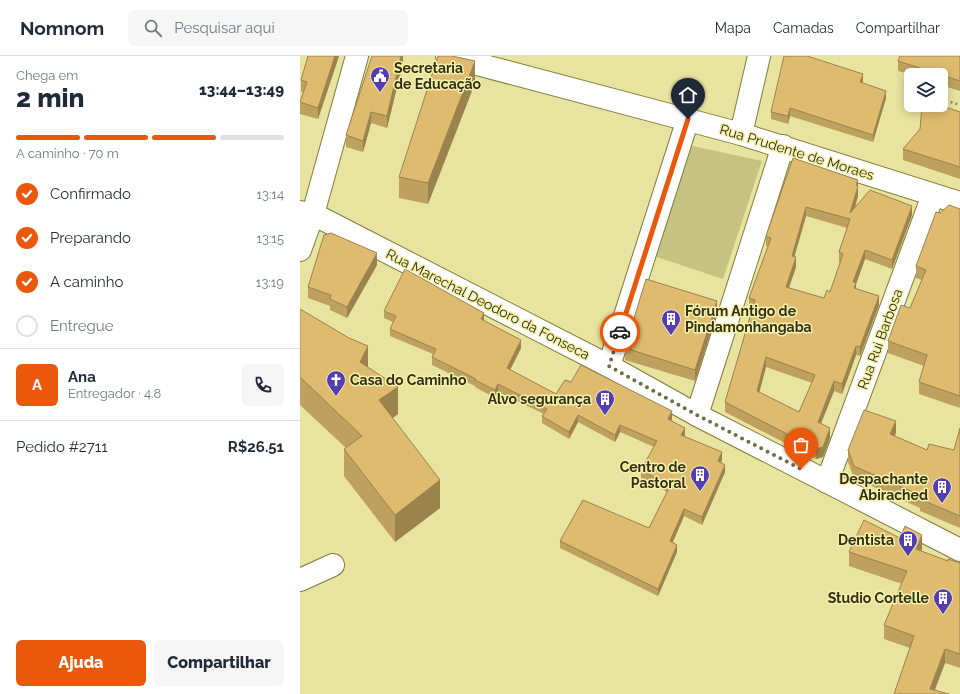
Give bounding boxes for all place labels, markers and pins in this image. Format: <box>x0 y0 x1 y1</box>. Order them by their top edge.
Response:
place label: Secretaria de Educação <box>394 60 482 92</box>
public building icon: Secretaria de Educação <box>369 65 391 93</box>
pin <box>671 78 705 119</box>
place label: Fórum Antigo de Pindamonhangaba <box>685 303 812 335</box>
building icon: Fórum Antigo de Pindamonhangaba <box>660 308 682 336</box>
church icon: Casa do Caminho <box>325 369 347 397</box>
place label: Casa do Caminho <box>350 372 467 388</box>
building icon: Alvo segurança <box>594 388 616 416</box>
place label: Alvo segurança <box>488 391 591 407</box>
pin <box>784 428 818 469</box>
place label: Centro de Pastoral <box>620 459 687 491</box>
building icon: Centro de Pastoral <box>689 464 711 492</box>
place label: Despachante Abirached <box>839 471 929 503</box>
building icon: Despachante Abirached <box>931 476 953 504</box>
building icon: Dentista <box>897 529 919 557</box>
place label: Dentista <box>838 532 894 548</box>
building icon: Studio Cortelle <box>932 587 954 615</box>
place label: Studio Cortelle <box>828 590 930 606</box>

